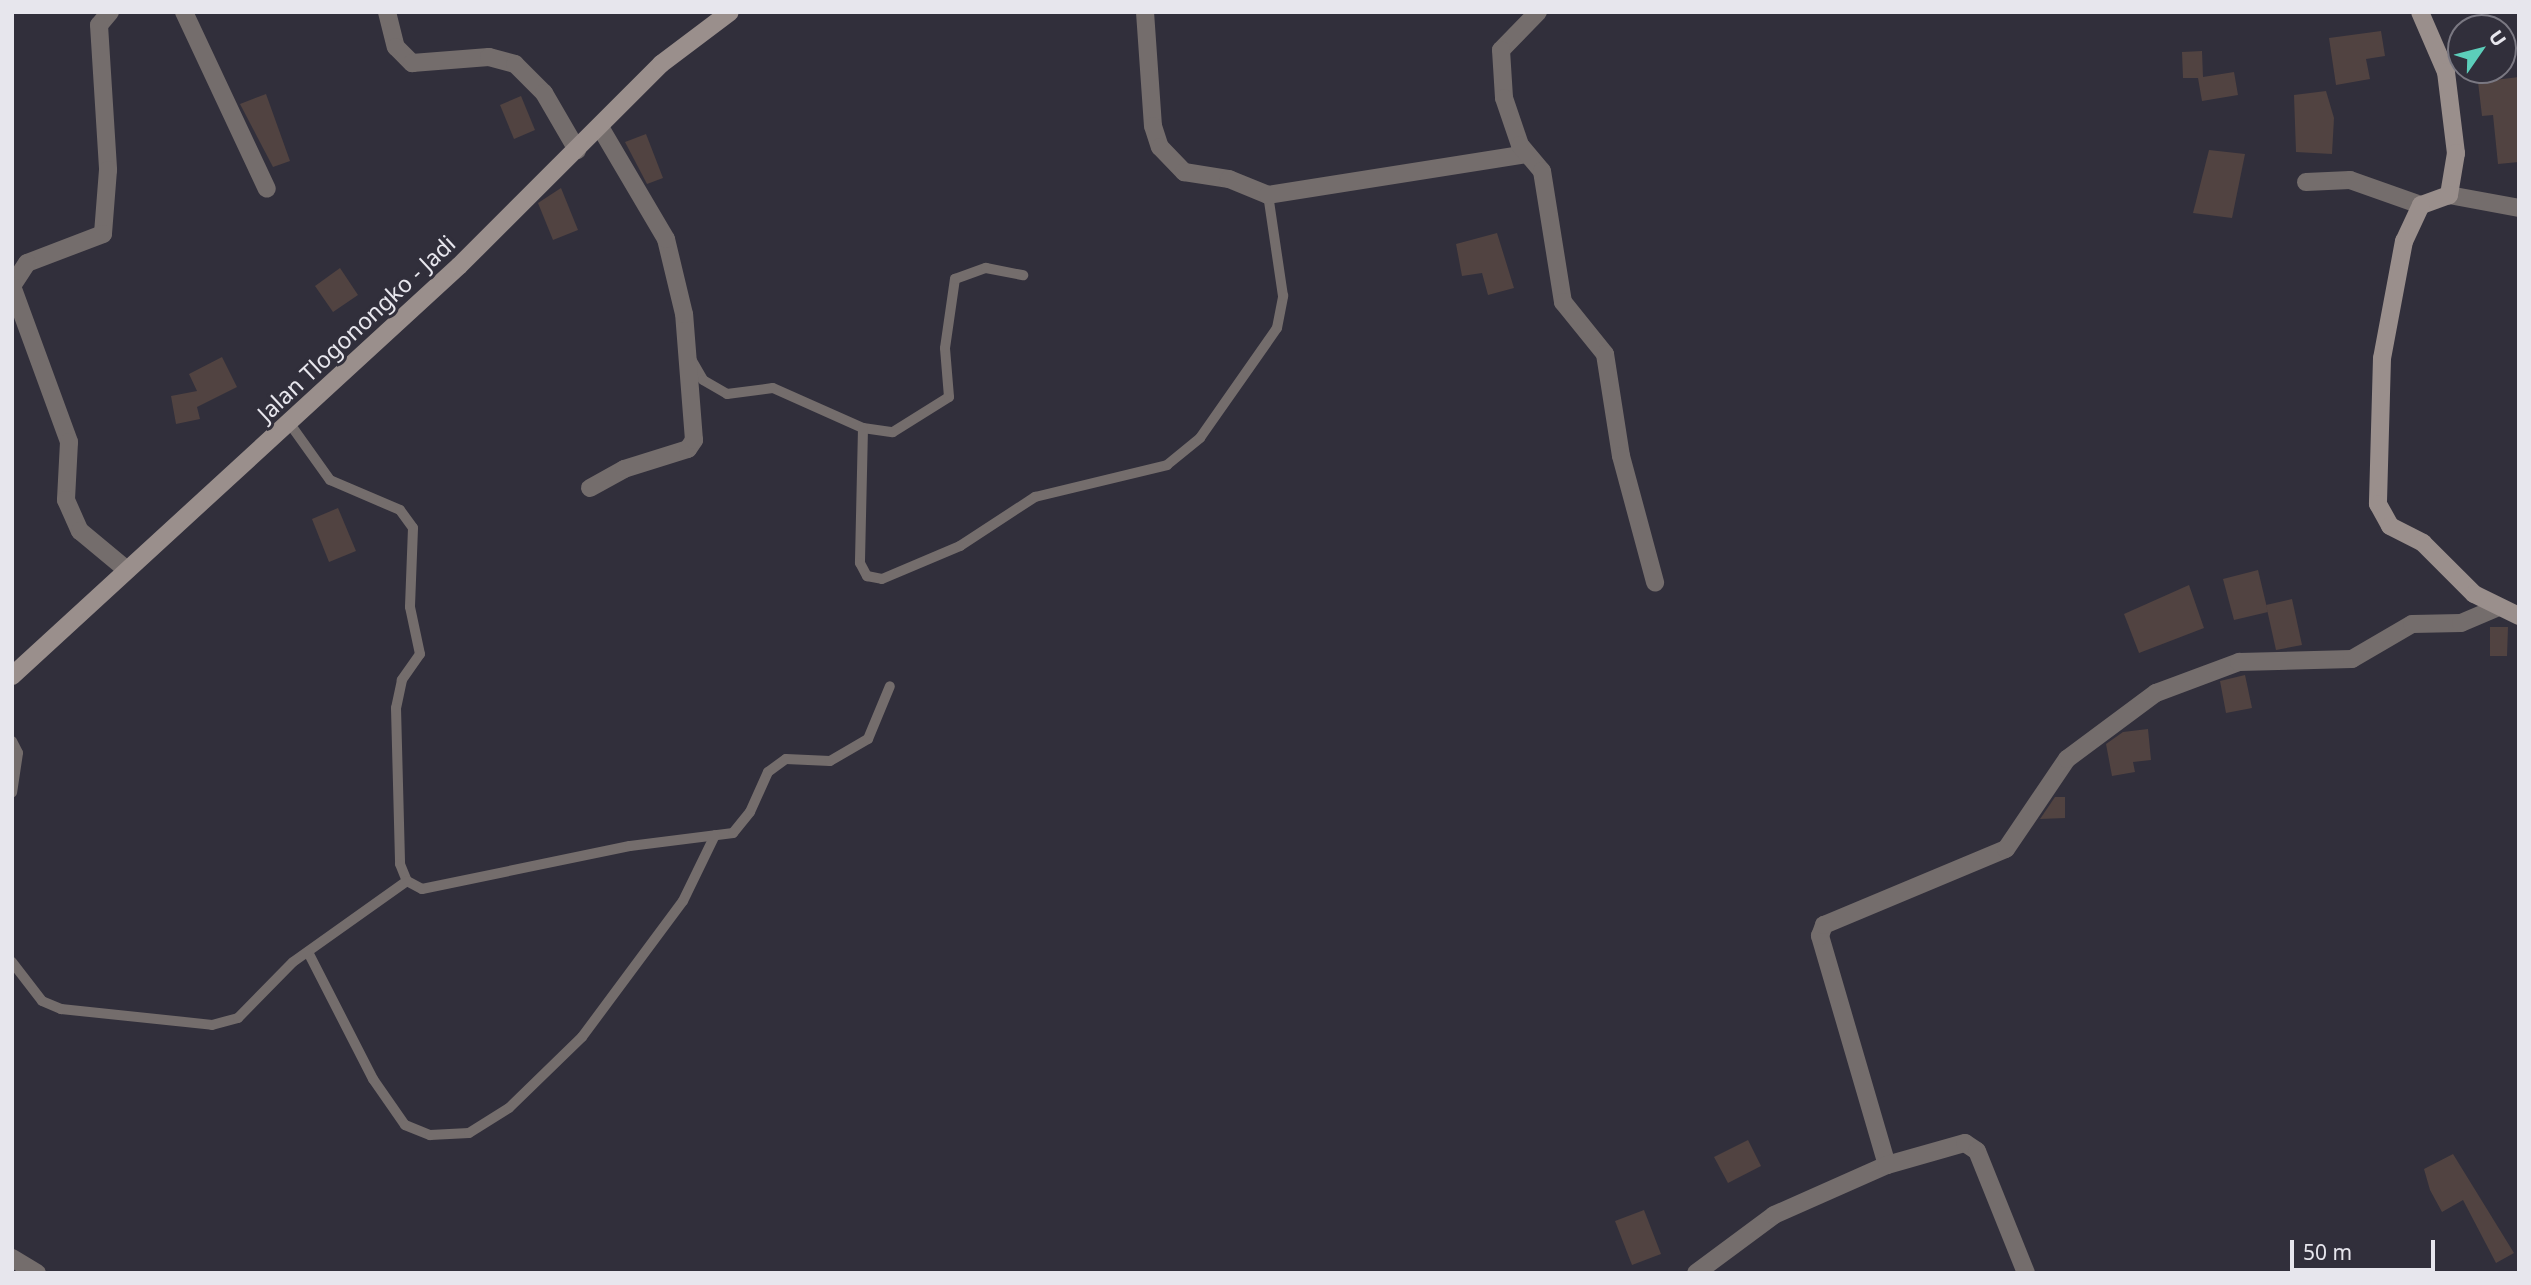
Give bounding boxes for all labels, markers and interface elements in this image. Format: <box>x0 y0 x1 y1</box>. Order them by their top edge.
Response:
north arrow <box>2447 14 2517 84</box>
text: U <box>2483 25 2512 51</box>
street label: Jalan Tlogonongko - Jadi <box>251 229 461 427</box>
scale bar <box>2293 1226 2438 1270</box>
text: 50 m <box>2303 1238 2352 1266</box>

